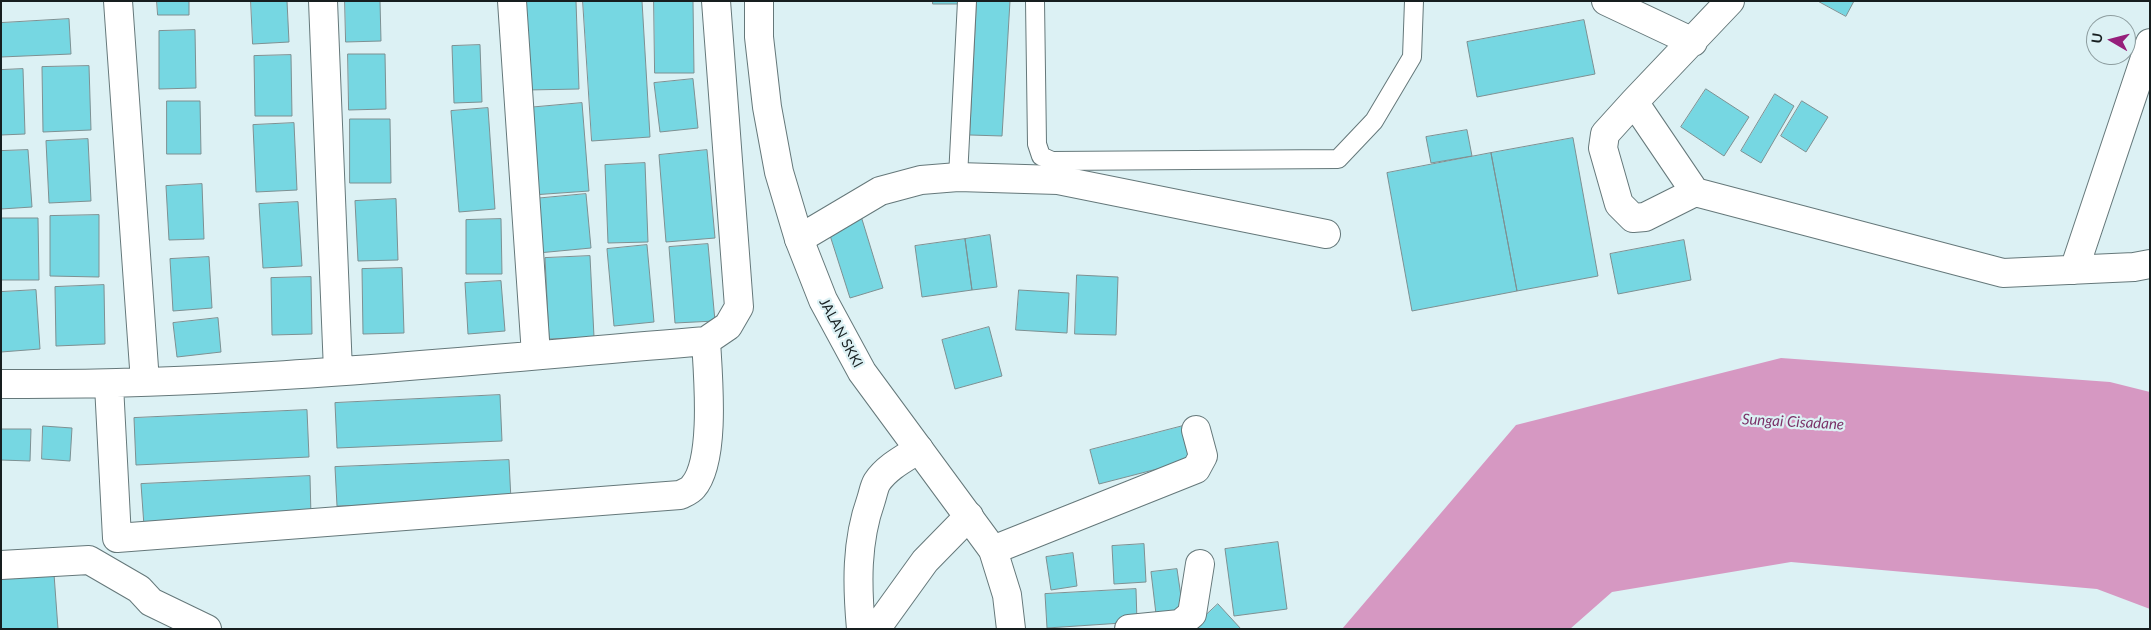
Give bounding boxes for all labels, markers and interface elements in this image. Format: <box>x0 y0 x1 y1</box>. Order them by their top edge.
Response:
north arrow <box>2086 15 2136 65</box>
text: U <box>2087 32 2106 44</box>
street label: JALAN SKKI <box>816 295 866 371</box>
water label: Sungai Cisadane <box>1741 410 1845 434</box>

